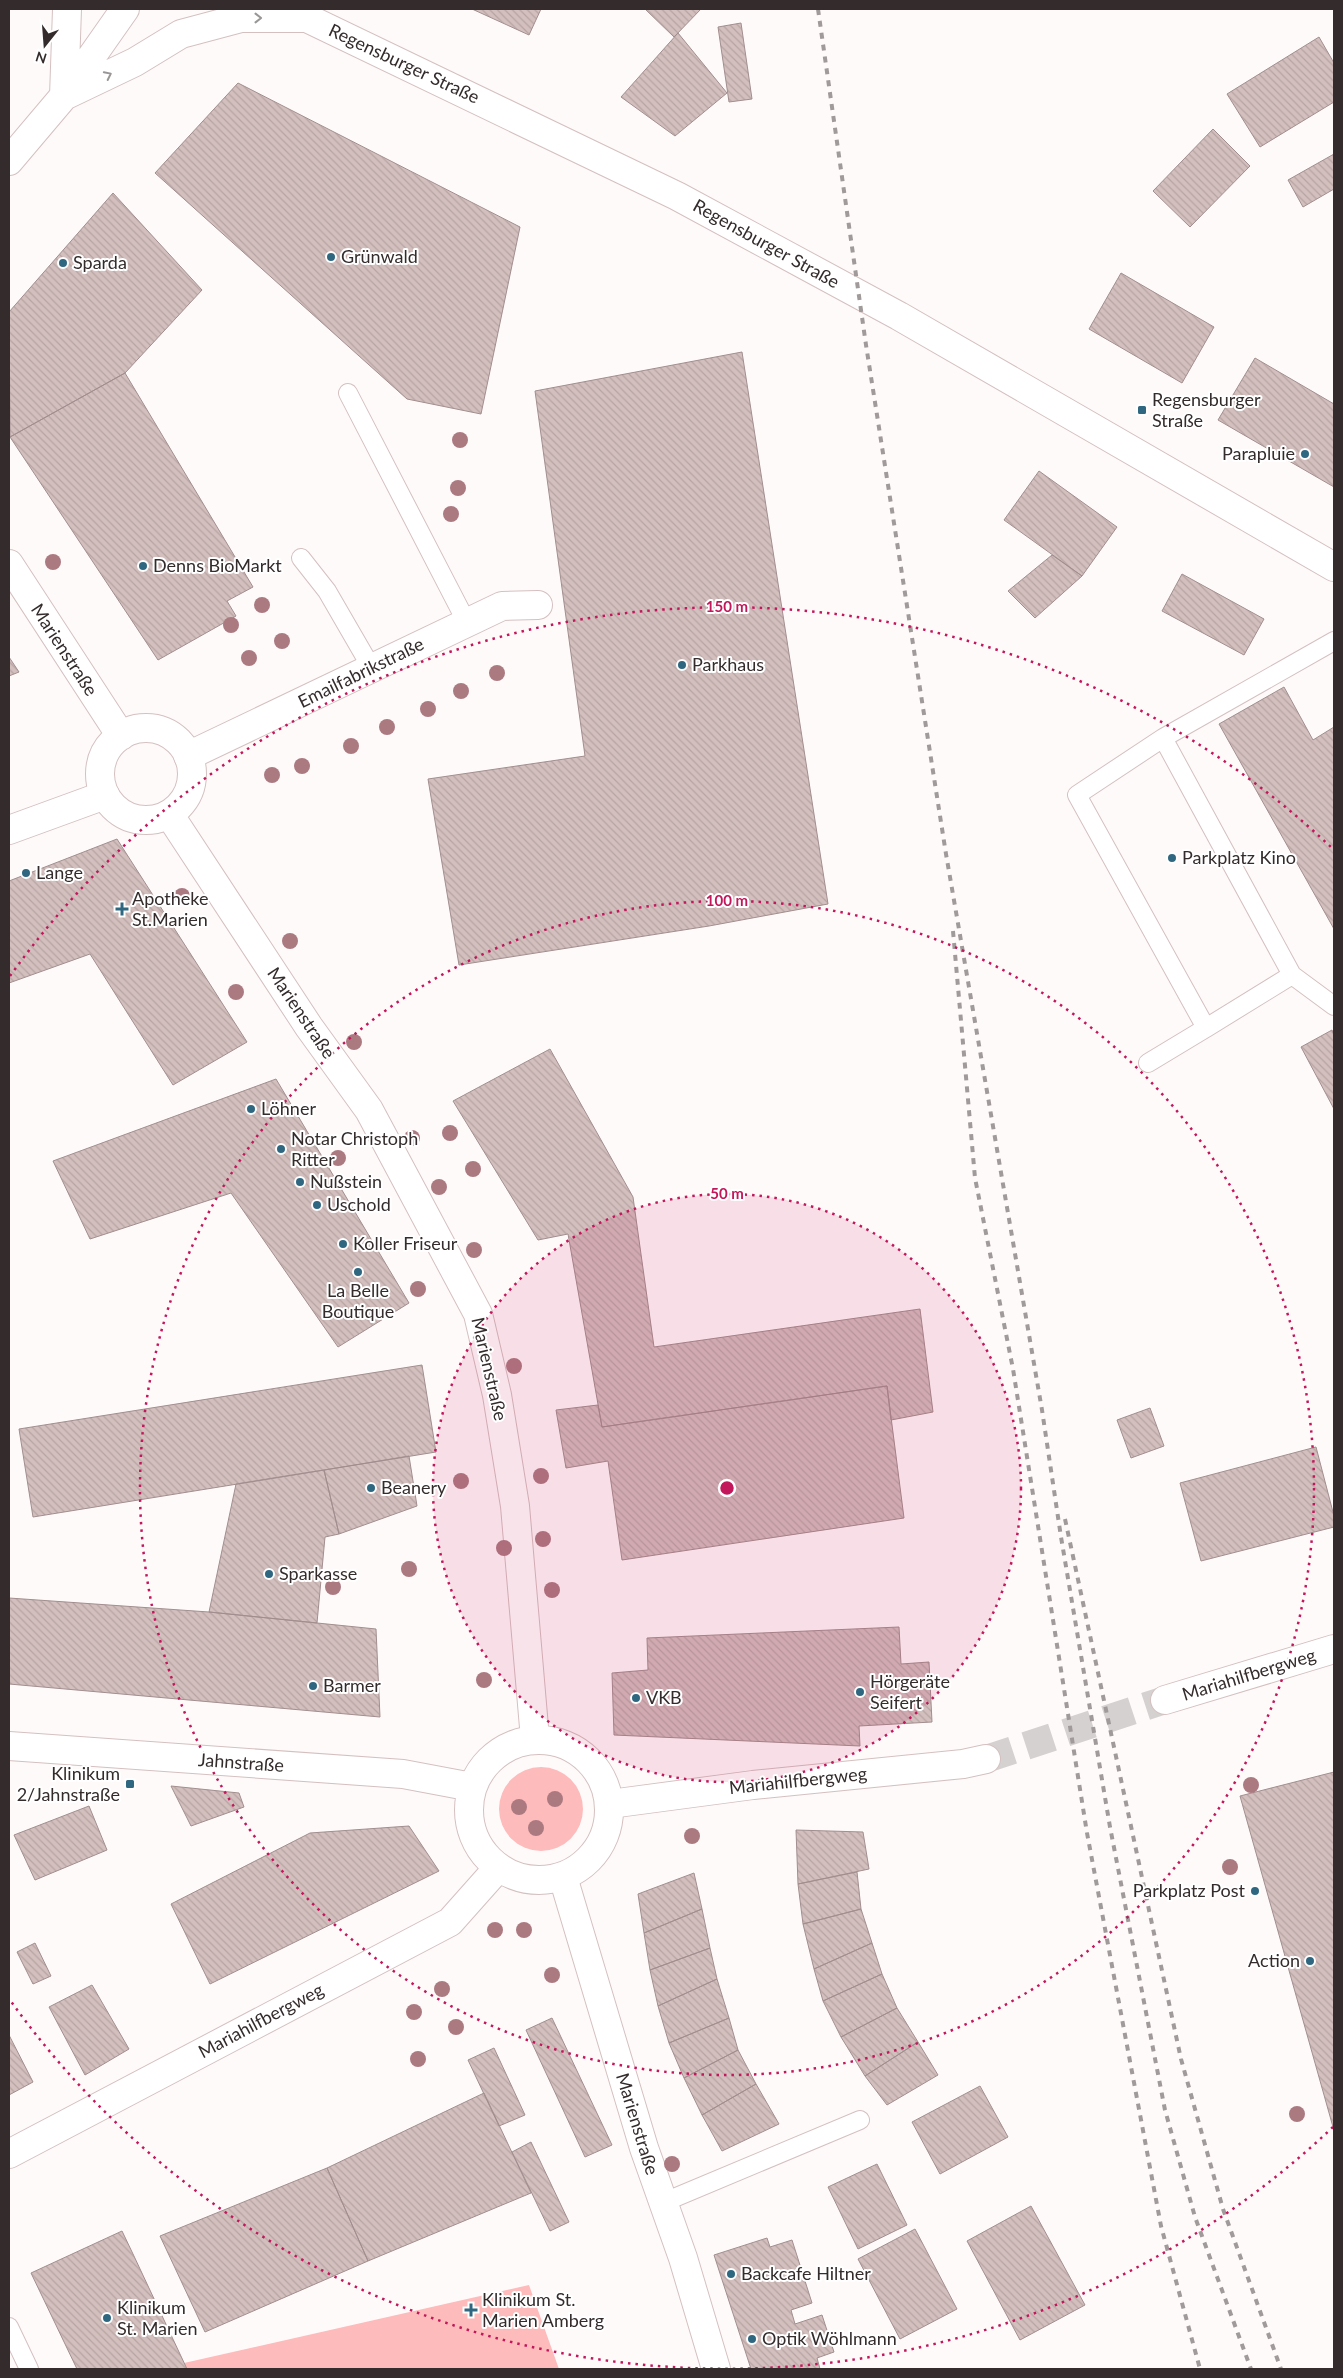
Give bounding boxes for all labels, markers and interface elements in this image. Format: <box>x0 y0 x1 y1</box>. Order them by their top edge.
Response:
one-way arrow <box>254 13 262 23</box>
street label: Regensburger Straße <box>326 19 483 108</box>
north arrow <box>20 20 70 70</box>
text: N <box>33 48 49 68</box>
one-way arrow <box>103 70 112 81</box>
street label: Regensburger Straße <box>690 194 843 292</box>
place label: Grünwald <box>341 245 418 267</box>
place label: Sparda <box>73 251 127 273</box>
marker: Grünwald <box>325 251 337 263</box>
marker: Sparda <box>57 257 69 269</box>
place label: Regensburger Straße <box>1152 388 1261 431</box>
marker: Regensburger Straße <box>1136 404 1148 416</box>
place label: Parapluie <box>1222 442 1295 464</box>
marker: Parapluie <box>1299 448 1311 460</box>
place label: Denns BioMarkt <box>153 554 282 576</box>
marker: Denns BioMarkt <box>137 560 149 572</box>
text: 150 m <box>706 597 748 615</box>
street label: Marienstraße <box>27 599 103 700</box>
street label: Emailfabrikstraße <box>294 632 427 712</box>
place label: Parkhaus <box>692 653 764 675</box>
marker: Parkhaus <box>676 659 688 671</box>
place label: Parkplatz Kino <box>1182 846 1296 868</box>
marker: Parkplatz Kino <box>1166 852 1178 864</box>
place label: Lange <box>36 861 83 883</box>
marker: Lange <box>20 867 32 879</box>
place label: Apotheke St.Marien <box>132 887 208 930</box>
text: 100 m <box>706 891 748 909</box>
marker: Apotheke St.Marien <box>116 903 128 915</box>
street label: Marienstraße <box>263 963 340 1062</box>
place label: Löhner <box>261 1097 316 1119</box>
marker: Löhner <box>245 1103 257 1115</box>
place label: Notar Christoph Ritter <box>291 1127 418 1170</box>
marker: Notar Christoph Ritter <box>275 1143 287 1155</box>
place label: Nußstein <box>310 1170 382 1192</box>
marker: Nußstein <box>294 1176 306 1188</box>
text: 50 m <box>710 1184 744 1202</box>
place label: Uschold <box>327 1193 391 1215</box>
marker: Uschold <box>311 1199 323 1211</box>
place label: Koller Friseur <box>353 1232 458 1254</box>
marker: Koller Friseur <box>337 1238 349 1250</box>
marker: La Belle Boutique <box>352 1266 364 1278</box>
place label: La Belle Boutique <box>322 1279 394 1322</box>
street label: Marienstraße <box>467 1315 513 1423</box>
place label: Beanery <box>381 1476 447 1498</box>
centre of rings <box>718 1479 736 1497</box>
marker: Beanery <box>365 1482 377 1494</box>
place label: Sparkasse <box>279 1562 357 1584</box>
marker: Sparkasse <box>263 1568 275 1580</box>
street label: Mariahilfbergweg <box>1179 1643 1318 1705</box>
place label: Hörgeräte Seifert <box>870 1670 950 1713</box>
place label: Barmer <box>323 1674 381 1696</box>
marker: Barmer <box>307 1680 319 1692</box>
place label: VKB <box>646 1686 682 1708</box>
marker: Hörgeräte Seifert <box>854 1686 866 1698</box>
marker: VKB <box>630 1692 642 1704</box>
street label: Jahnstraße <box>197 1748 285 1776</box>
place label: Klinikum 2/Jahnstraße <box>17 1762 120 1805</box>
street label: Mariahilfbergweg <box>728 1762 868 1798</box>
marker: Klinikum 2/Jahnstraße <box>124 1778 136 1790</box>
place label: Parkplatz Post <box>1133 1879 1246 1901</box>
marker: Parkplatz Post <box>1249 1885 1261 1897</box>
place label: Action <box>1248 1949 1300 1971</box>
marker: Action <box>1304 1955 1316 1967</box>
street label: Mariahilfbergweg <box>194 1978 327 2062</box>
street label: Marienstraße <box>612 2070 664 2177</box>
place label: Backcafe Hiltner <box>741 2262 871 2284</box>
marker: Backcafe Hiltner <box>725 2268 737 2280</box>
place label: Klinikum St. Marien Amberg <box>482 2288 604 2331</box>
place label: Klinikum St. Marien <box>117 2296 197 2339</box>
marker: Klinikum St. Marien Amberg <box>464 2303 478 2317</box>
marker: Klinikum St. Marien <box>101 2312 113 2324</box>
place label: Optik Wöhlmann <box>762 2327 897 2349</box>
marker: Optik Wöhlmann <box>746 2333 758 2345</box>

